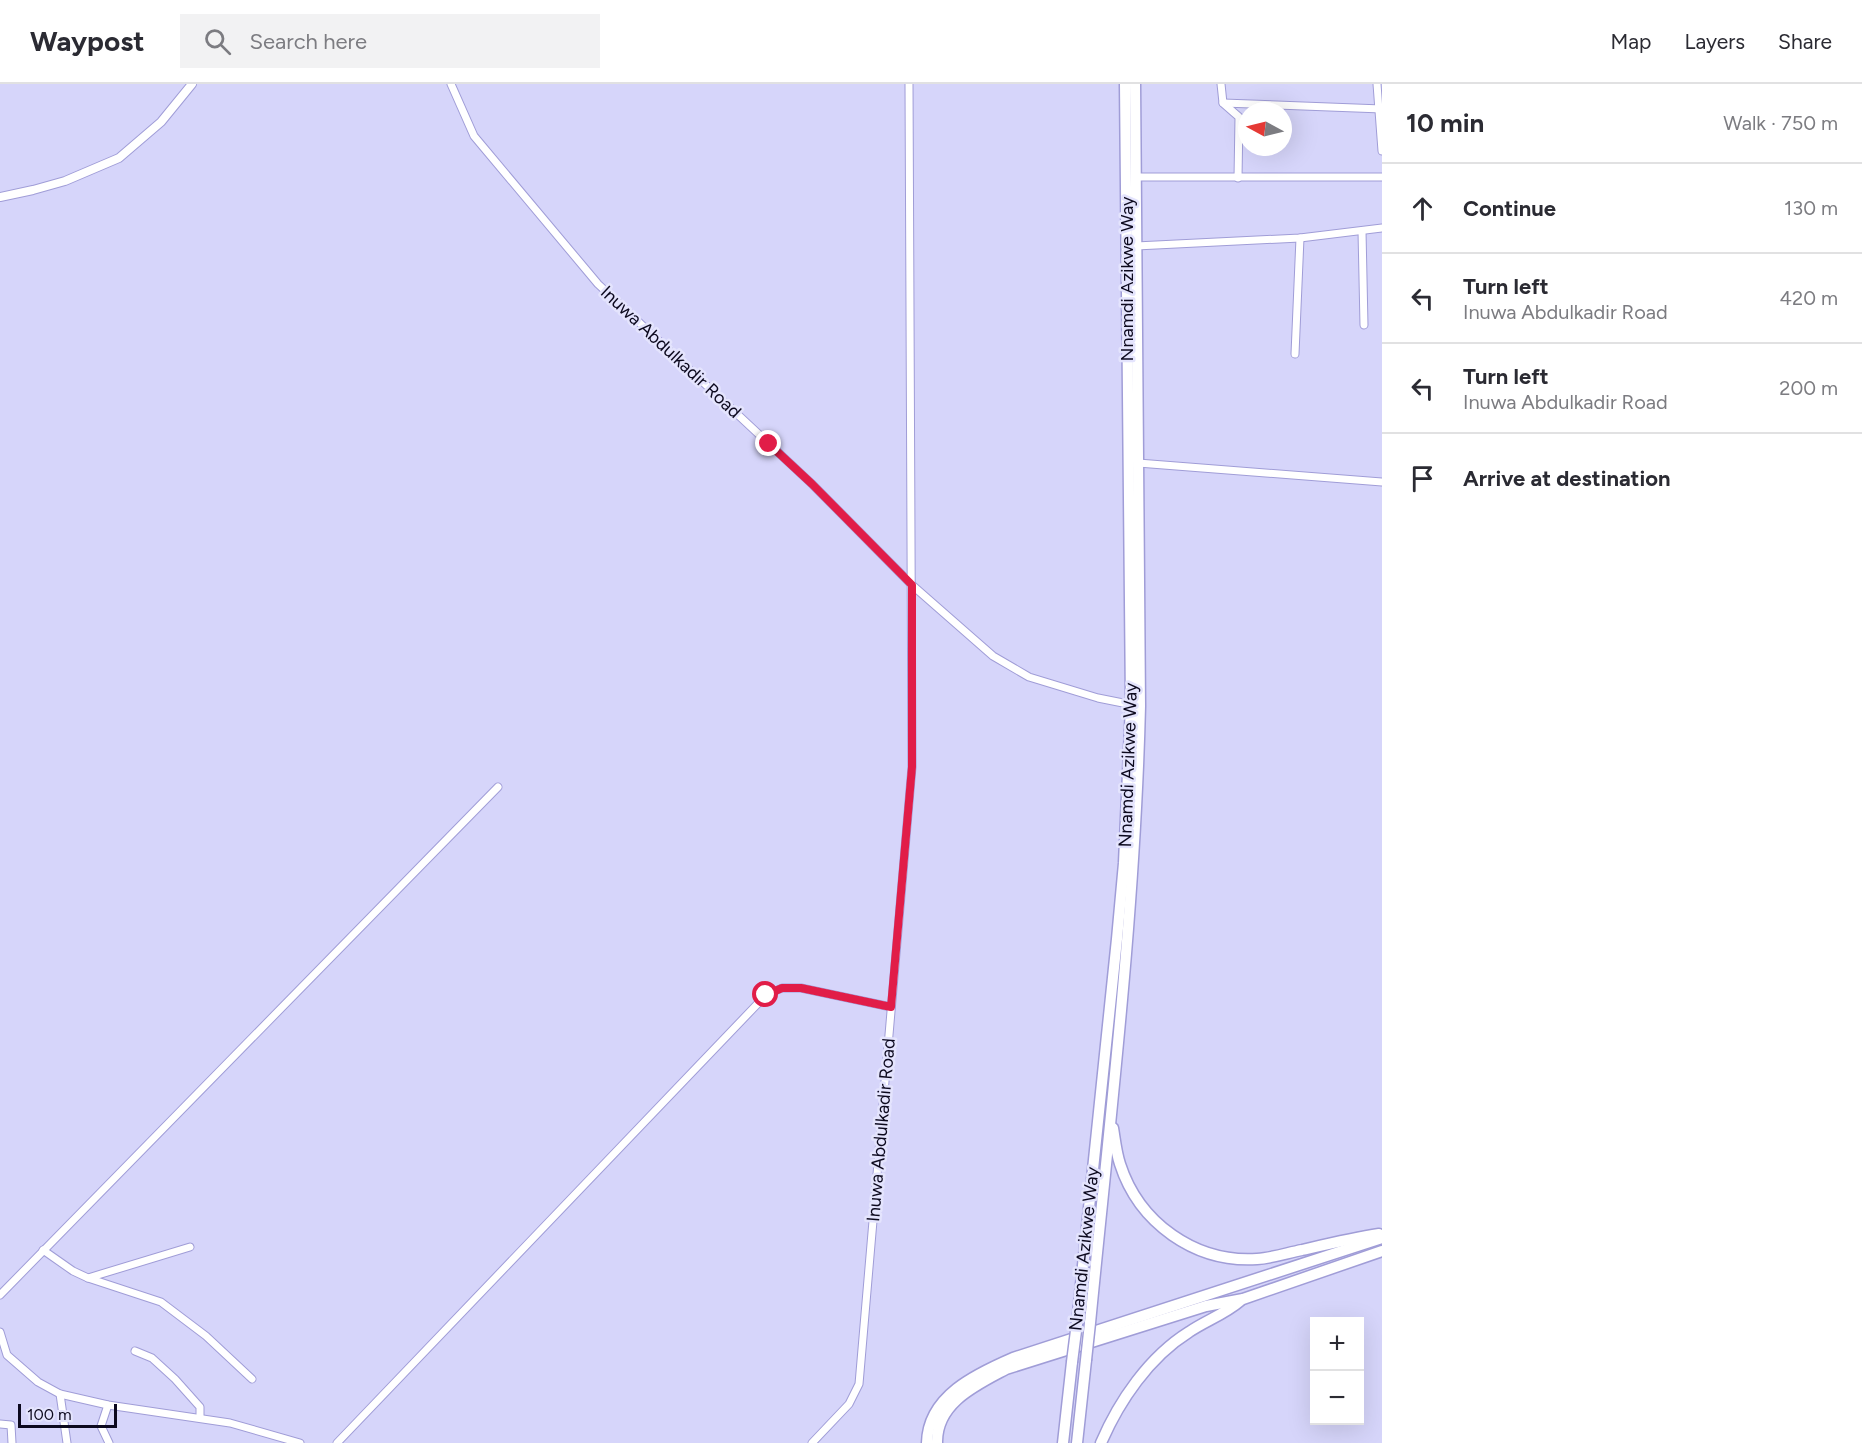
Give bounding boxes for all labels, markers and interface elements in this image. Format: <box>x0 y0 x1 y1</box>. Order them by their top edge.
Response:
search box <box>180 14 600 68</box>
text: Waypost <box>30 24 144 58</box>
icon: search <box>201 25 234 58</box>
text: Search here <box>249 28 367 55</box>
text: Map <box>1611 29 1651 54</box>
text: Layers <box>1684 29 1745 54</box>
text: Share <box>1778 29 1832 54</box>
north arrow <box>1238 102 1292 156</box>
text: 10 min <box>1406 107 1484 139</box>
text: Walk · 750 m <box>1723 111 1838 135</box>
icon: ahead <box>1406 192 1439 225</box>
text: Continue <box>1463 195 1556 222</box>
street label: Nnamdi Azikwe Way <box>1116 196 1138 361</box>
text: 130 m <box>1784 196 1838 220</box>
text: Turn left <box>1463 273 1549 300</box>
street label: Inuwa Abdulkadir Road <box>596 281 746 423</box>
icon: left <box>1406 282 1439 315</box>
text: 420 m <box>1780 286 1838 310</box>
text: Inuwa Abdulkadir Road <box>1463 300 1668 324</box>
text: Turn left <box>1463 363 1549 390</box>
icon: left <box>1406 372 1439 405</box>
text: 200 m <box>1779 376 1838 400</box>
text: Inuwa Abdulkadir Road <box>1463 390 1668 414</box>
route end <box>755 430 781 456</box>
icon: arrive <box>1406 462 1439 495</box>
text: Arrive at destination <box>1463 465 1671 492</box>
street label: Nnamdi Azikwe Way <box>1114 682 1142 848</box>
route start <box>752 981 778 1007</box>
street label: Inuwa Abdulkadir Road <box>862 1037 900 1223</box>
street label: Nnamdi Azikwe Way <box>1064 1165 1104 1332</box>
map controls <box>1310 1317 1364 1425</box>
button: + <box>1310 1317 1364 1371</box>
button: − <box>1310 1371 1364 1425</box>
scale bar <box>18 1401 117 1428</box>
text: 100 m <box>27 1405 72 1424</box>

